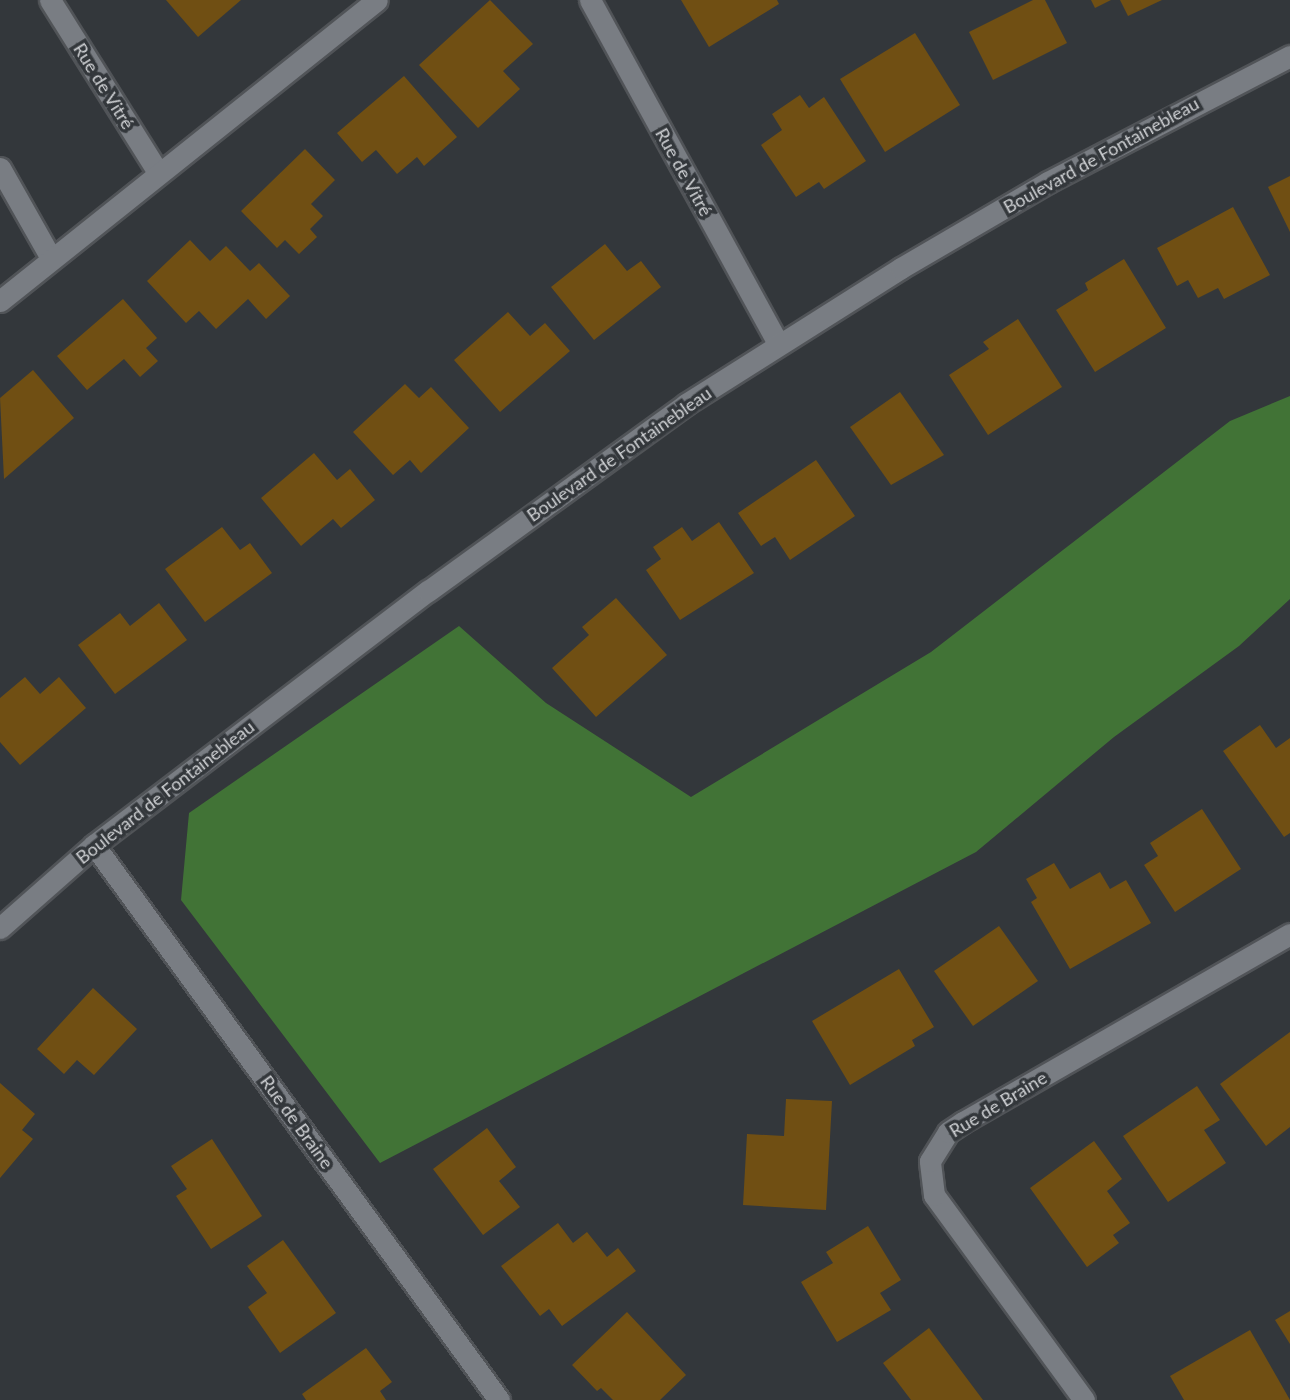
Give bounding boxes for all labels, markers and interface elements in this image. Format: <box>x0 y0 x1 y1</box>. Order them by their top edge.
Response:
street label: Rue de Vitré <box>69 39 139 133</box>
street label: Boulevard de Fontainebleau <box>1000 92 1202 218</box>
street label: Rue de Vitré <box>651 124 717 220</box>
street label: Boulevard de Fontainebleau <box>523 382 715 526</box>
street label: Boulevard de Fontainebleau <box>72 716 258 868</box>
street label: Rue de Braine <box>945 1066 1051 1142</box>
street label: Rue de Braine <box>256 1071 338 1173</box>

